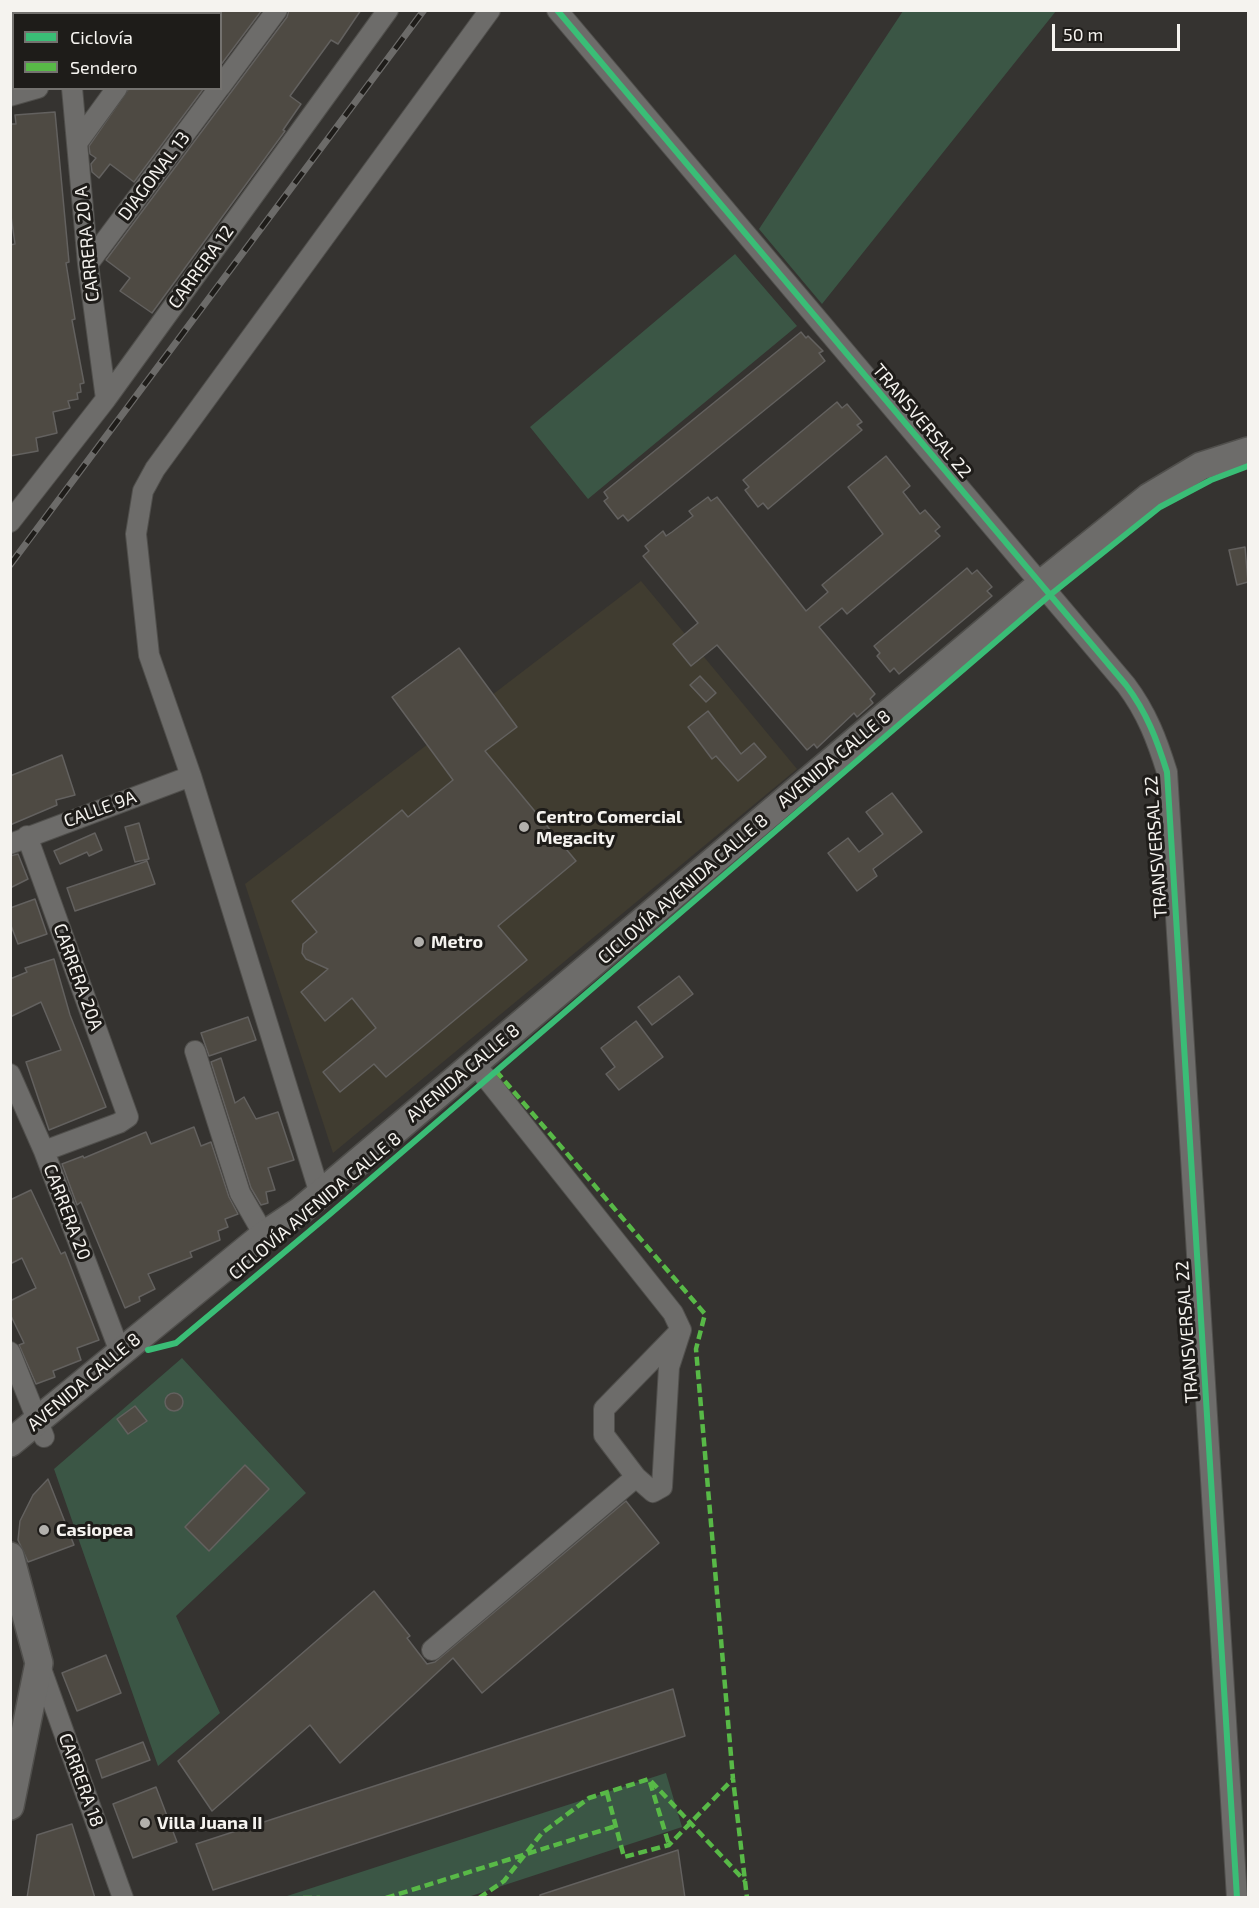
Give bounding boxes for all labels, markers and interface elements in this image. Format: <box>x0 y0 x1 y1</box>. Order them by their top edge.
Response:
legend <box>12 12 222 90</box>
scale bar <box>1055 12 1182 50</box>
text: 50 m <box>1063 23 1103 45</box>
text: Ciclovía <box>70 26 133 48</box>
text: Sendero <box>70 56 137 78</box>
street label: DIAGONAL 13 <box>114 127 194 225</box>
street label: CARRERA 20 A <box>70 185 104 303</box>
street label: CARRERA 12 <box>164 221 238 313</box>
street label: TRANSVERSAL 22 <box>868 359 976 483</box>
street label: AVENIDA CALLE 8 <box>773 705 895 813</box>
street label: TRANSVERSAL 22 <box>1140 775 1172 919</box>
street label: CALLE 9A <box>61 786 139 832</box>
place label: Centro Comercial Megacity <box>536 806 682 848</box>
street label: CICLOVÍA AVENIDA CALLE 8 <box>594 809 772 969</box>
marker: Centro Comercial Megacity <box>517 820 531 834</box>
street label: CARRERA 20A <box>49 921 107 1033</box>
place label: Metro <box>431 931 483 953</box>
marker: Metro <box>412 935 426 949</box>
street label: AVENIDA CALLE 8 <box>402 1019 524 1127</box>
street label: CICLOVÍA AVENIDA CALLE 8 <box>225 1128 405 1284</box>
street label: CARRERA 20 <box>39 1161 95 1263</box>
street label: TRANSVERSAL 22 <box>1171 1260 1203 1404</box>
street label: AVENIDA CALLE 8 <box>23 1328 145 1436</box>
place label: Casiopea <box>56 1519 133 1541</box>
marker: Casiopea <box>37 1523 51 1537</box>
street label: CARRERA 18 <box>54 1730 108 1830</box>
place label: Villa Juana II <box>157 1812 263 1834</box>
marker: Villa Juana II <box>138 1816 152 1830</box>

